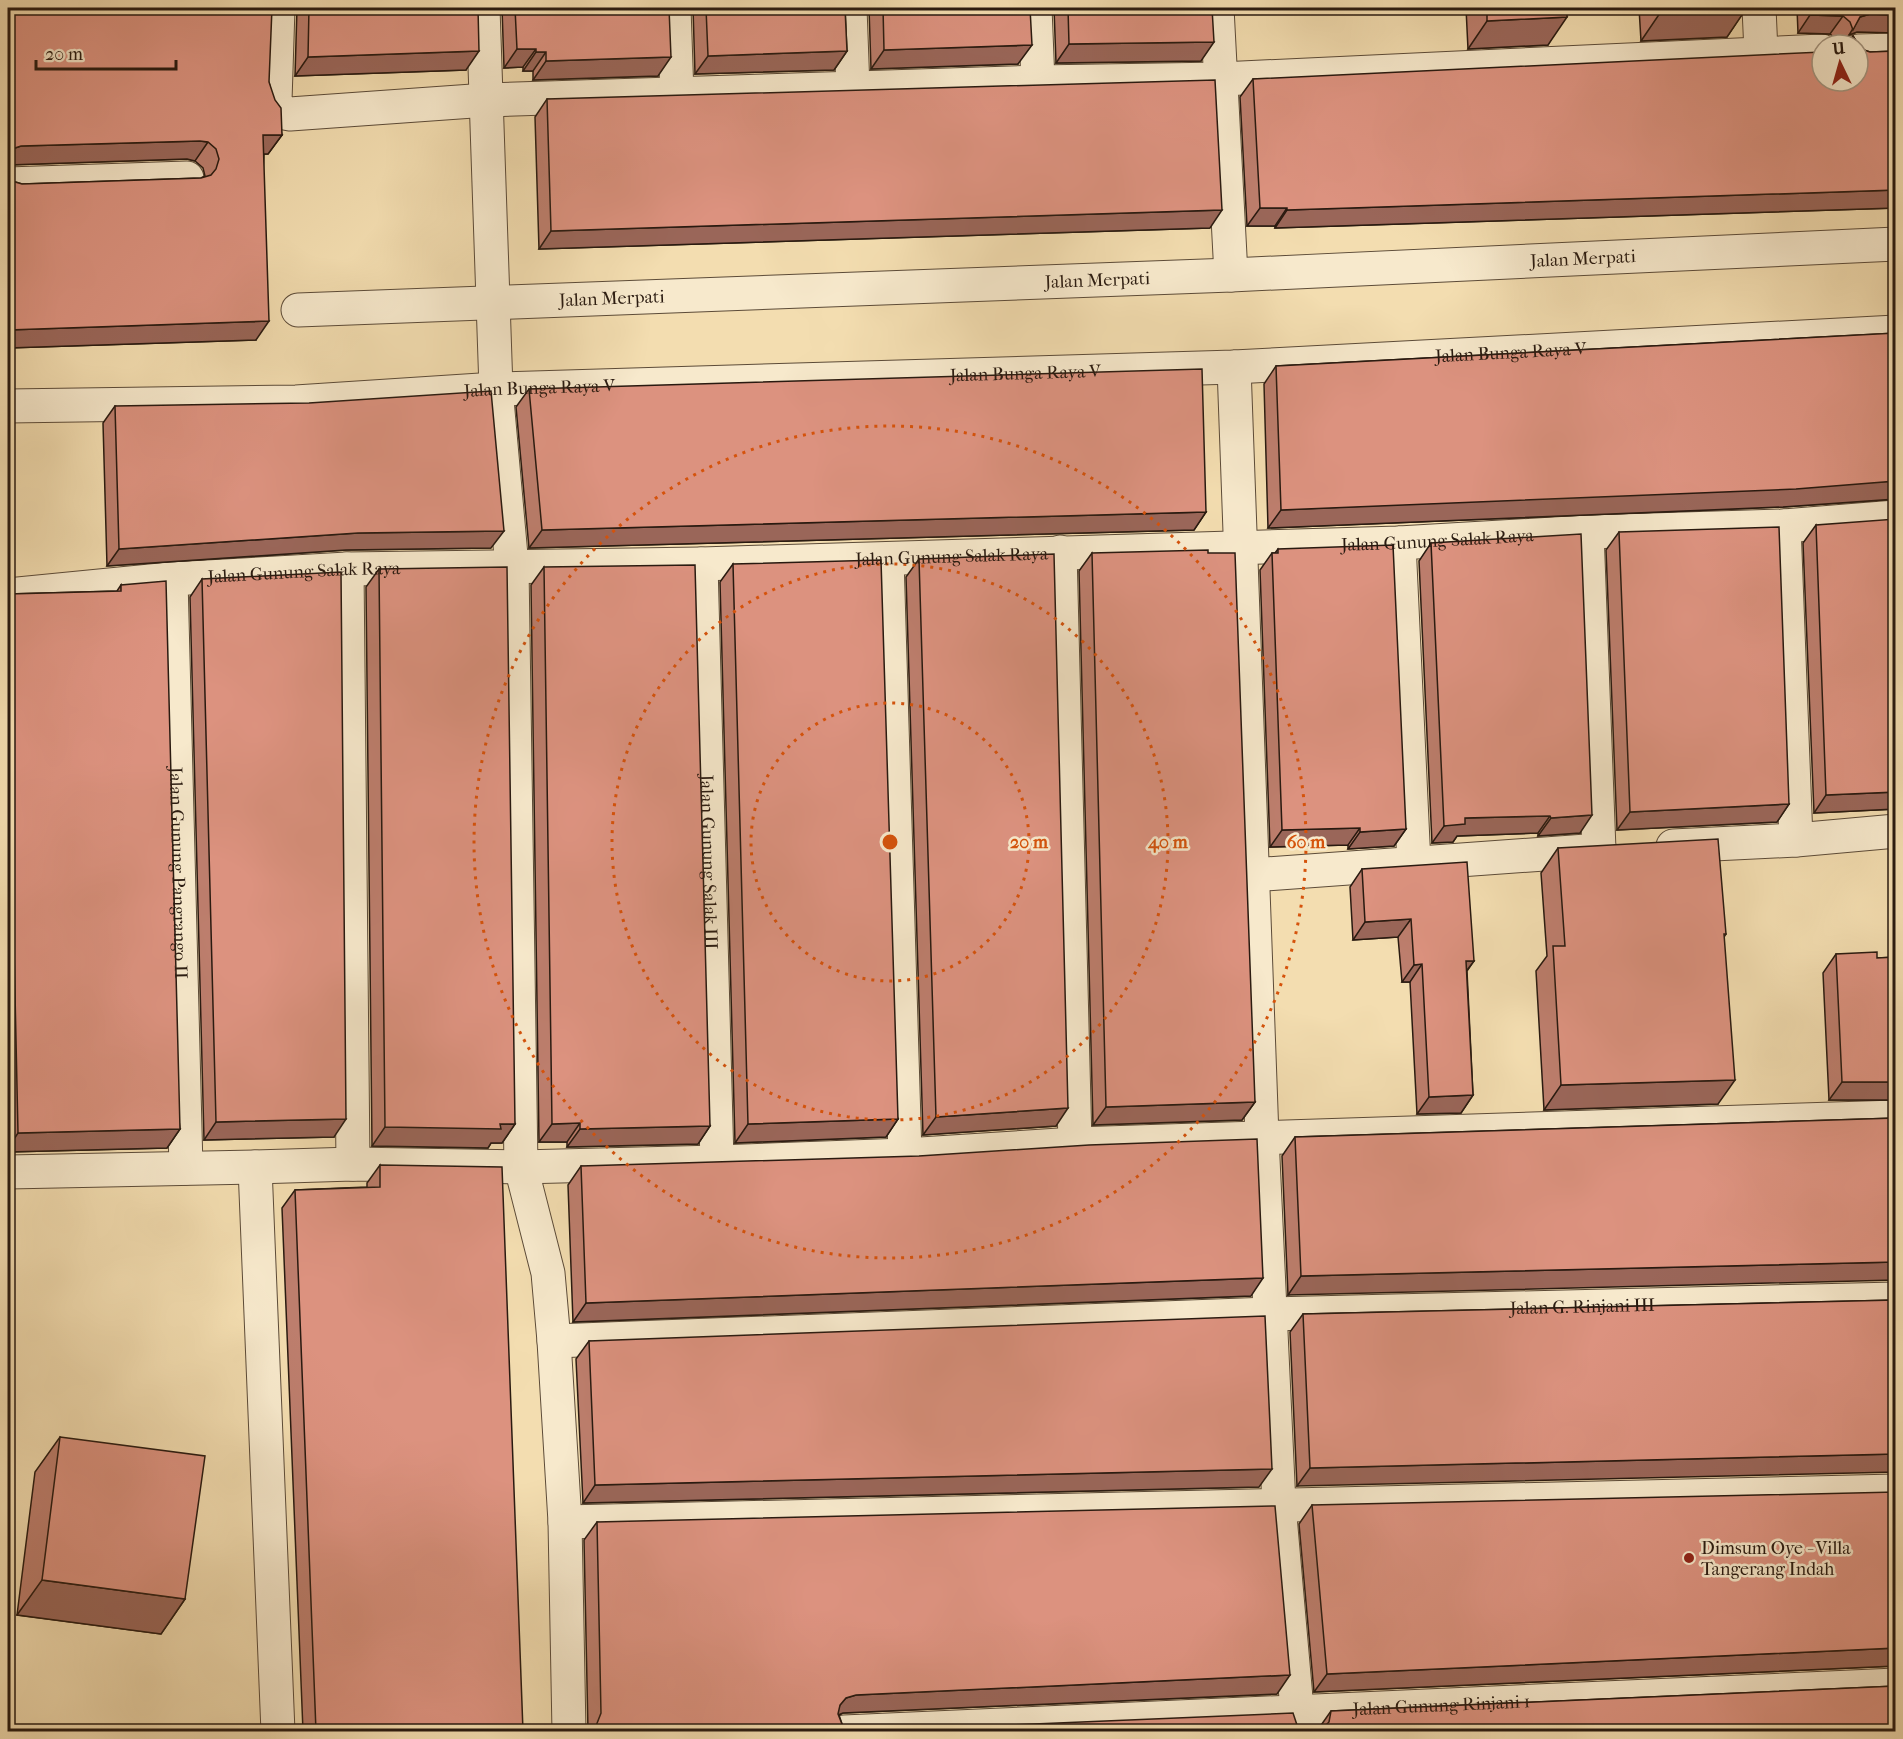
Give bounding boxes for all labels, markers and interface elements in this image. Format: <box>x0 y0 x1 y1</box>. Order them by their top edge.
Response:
scale bar <box>36 33 176 71</box>
north arrow <box>1810 33 1870 93</box>
text: U <box>1831 39 1846 59</box>
text: 20 m <box>45 44 83 65</box>
street label: Jalan Merpati <box>1528 246 1637 272</box>
street label: Jalan Merpati <box>1042 268 1151 293</box>
street label: Jalan Merpati <box>557 286 666 311</box>
street label: Jalan Bunga Raya V <box>1433 338 1588 367</box>
street label: Jalan Bunga Raya V <box>947 361 1102 387</box>
street label: Jalan Bunga Raya V <box>461 375 617 402</box>
street label: Jalan Gunung Salak Raya <box>1339 525 1535 556</box>
street label: Jalan Gunung Salak Raya <box>853 544 1049 570</box>
street label: Jalan Gunung Salak Raya <box>205 558 401 588</box>
street label: Jalan Gunung Pangrango II <box>165 765 191 979</box>
street label: Jalan Gunung Salak III <box>696 772 721 950</box>
centre of rings <box>880 832 900 852</box>
text: 20 m <box>1010 832 1049 853</box>
text: 40 m <box>1147 832 1189 853</box>
text: 60 m <box>1287 832 1326 853</box>
street label: Jalan G. Rinjani III <box>1508 1295 1655 1319</box>
place label: Dimsum Oye - Villa Tangerang Indah <box>1701 1538 1851 1580</box>
marker: Dimsum Oye - Villa Tangerang Indah <box>1682 1551 1696 1565</box>
street label: Jalan Gunung Rinjani 1 <box>1350 1691 1531 1720</box>

